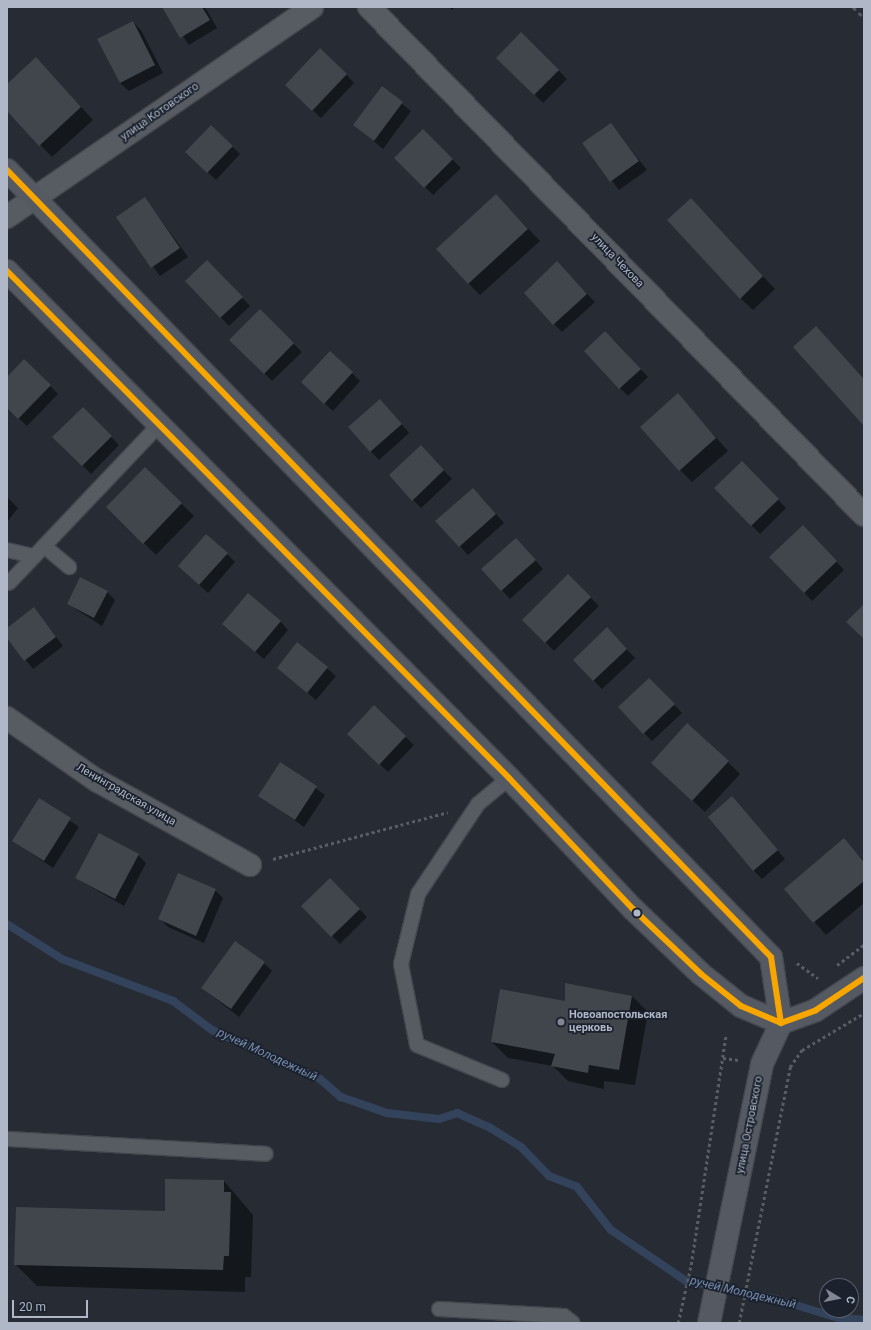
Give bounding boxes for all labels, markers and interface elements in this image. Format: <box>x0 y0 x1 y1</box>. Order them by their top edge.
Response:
street label: улица Котовского <box>118 80 202 144</box>
street label: улица Чехова <box>588 231 646 291</box>
street label: Ленинградская улица <box>74 761 178 829</box>
unlabelled marker <box>632 908 642 918</box>
place label: Новоапостольская церковь <box>569 1009 667 1035</box>
marker: Новоапостольская церковь <box>556 1017 566 1027</box>
water label: ручей Молодежный <box>215 1026 319 1084</box>
street label: улица Островского <box>734 1075 766 1175</box>
water label: ручей Молодежный <box>689 1274 797 1312</box>
north arrow <box>819 1278 859 1318</box>
scale bar <box>14 1292 90 1318</box>
text: С <box>843 1295 857 1305</box>
text: 20 m <box>19 1300 46 1314</box>

